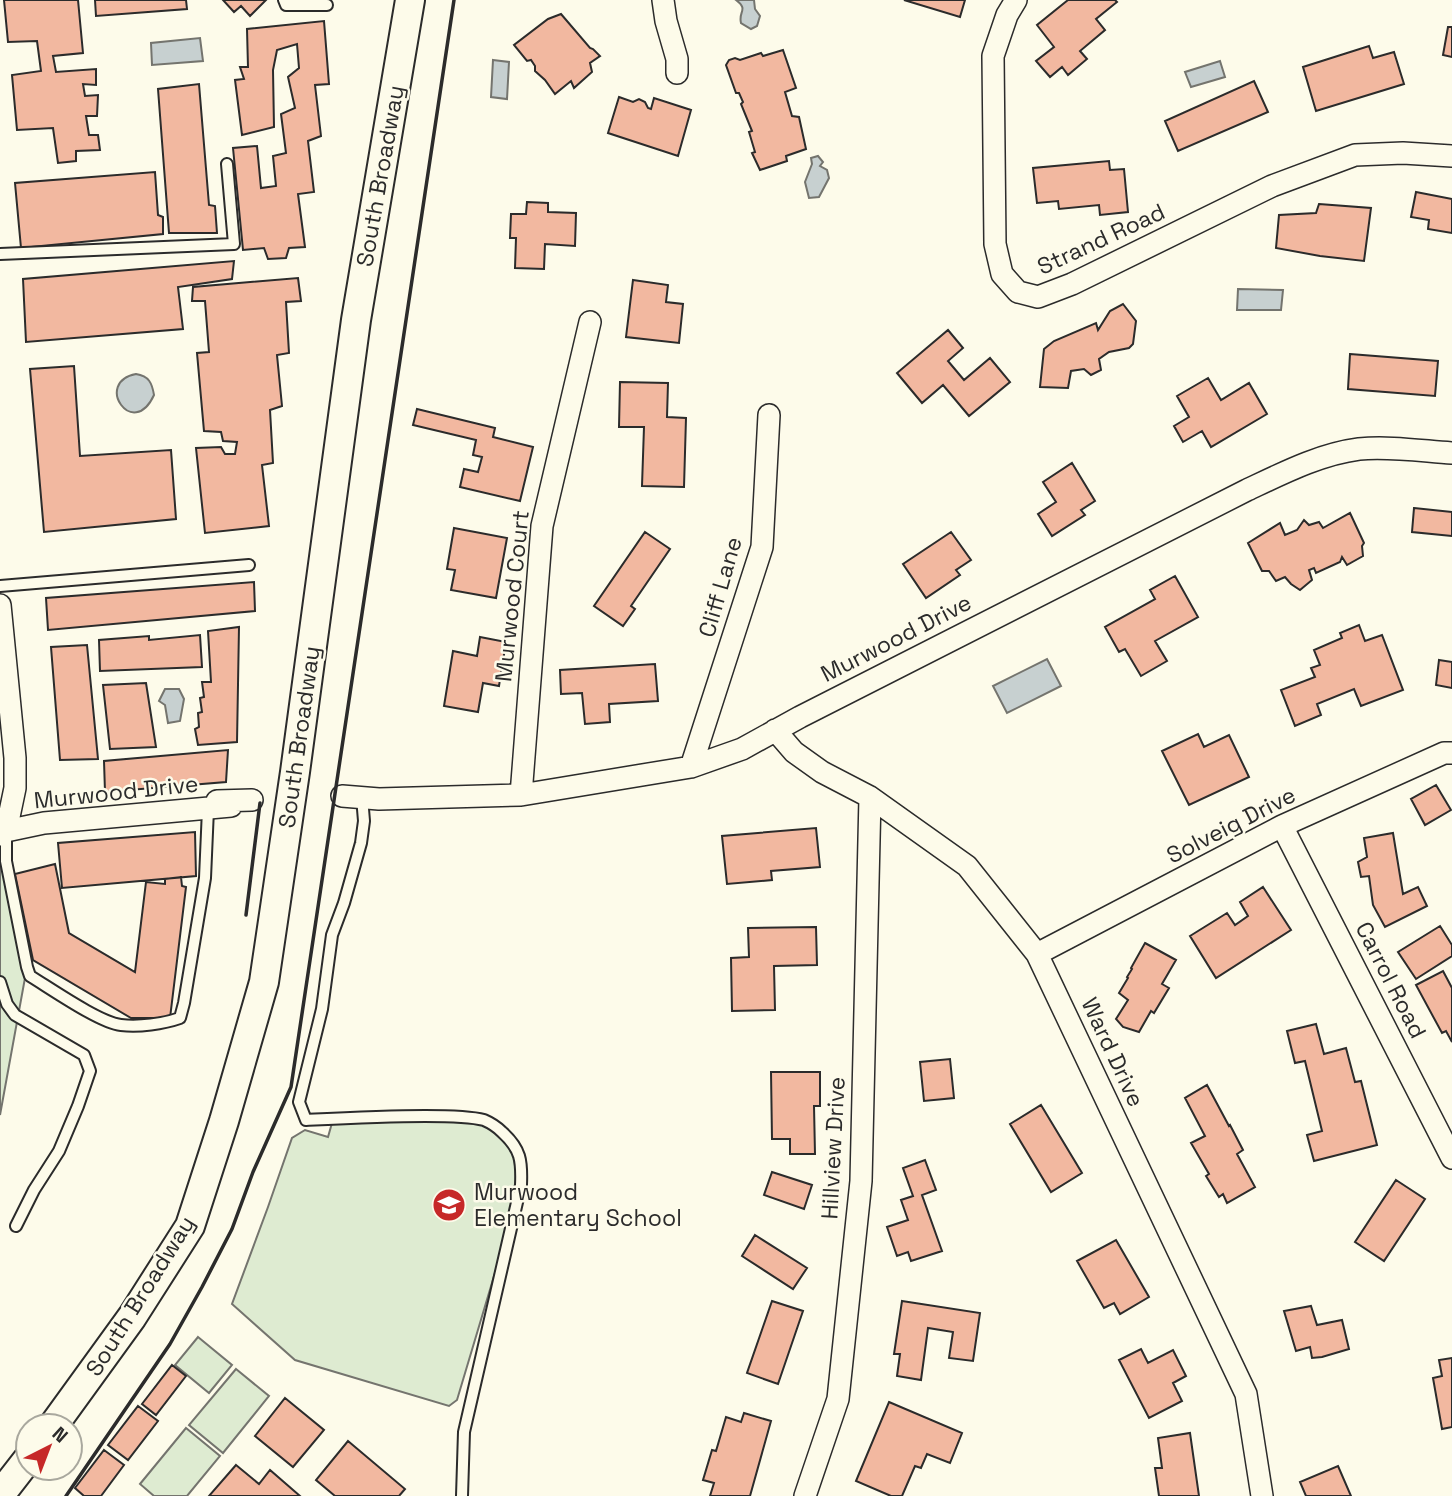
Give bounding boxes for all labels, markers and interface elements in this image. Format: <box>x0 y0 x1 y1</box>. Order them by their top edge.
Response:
street label: South Broadway <box>349 83 411 269</box>
street label: Strand Road <box>1032 196 1170 282</box>
street label: Murwood Court <box>488 509 536 683</box>
street label: Cliff Lane <box>691 533 749 641</box>
street label: Murwood Drive <box>816 587 976 689</box>
street label: South Broadway <box>271 644 327 830</box>
street label: Murwood Drive <box>32 768 200 816</box>
street label: Solveig Drive <box>1161 780 1301 870</box>
street label: Carrol Road <box>1349 917 1433 1043</box>
street label: Ward Drive <box>1075 993 1151 1111</box>
street label: Hillview Drive <box>814 1076 852 1220</box>
place label: Murwood Elementary School <box>474 1177 682 1233</box>
school or university icon: Murwood Elementary School <box>430 1186 468 1224</box>
street label: South Broadway <box>79 1210 201 1382</box>
north arrow <box>14 1412 84 1482</box>
text: N <box>47 1421 73 1448</box>

